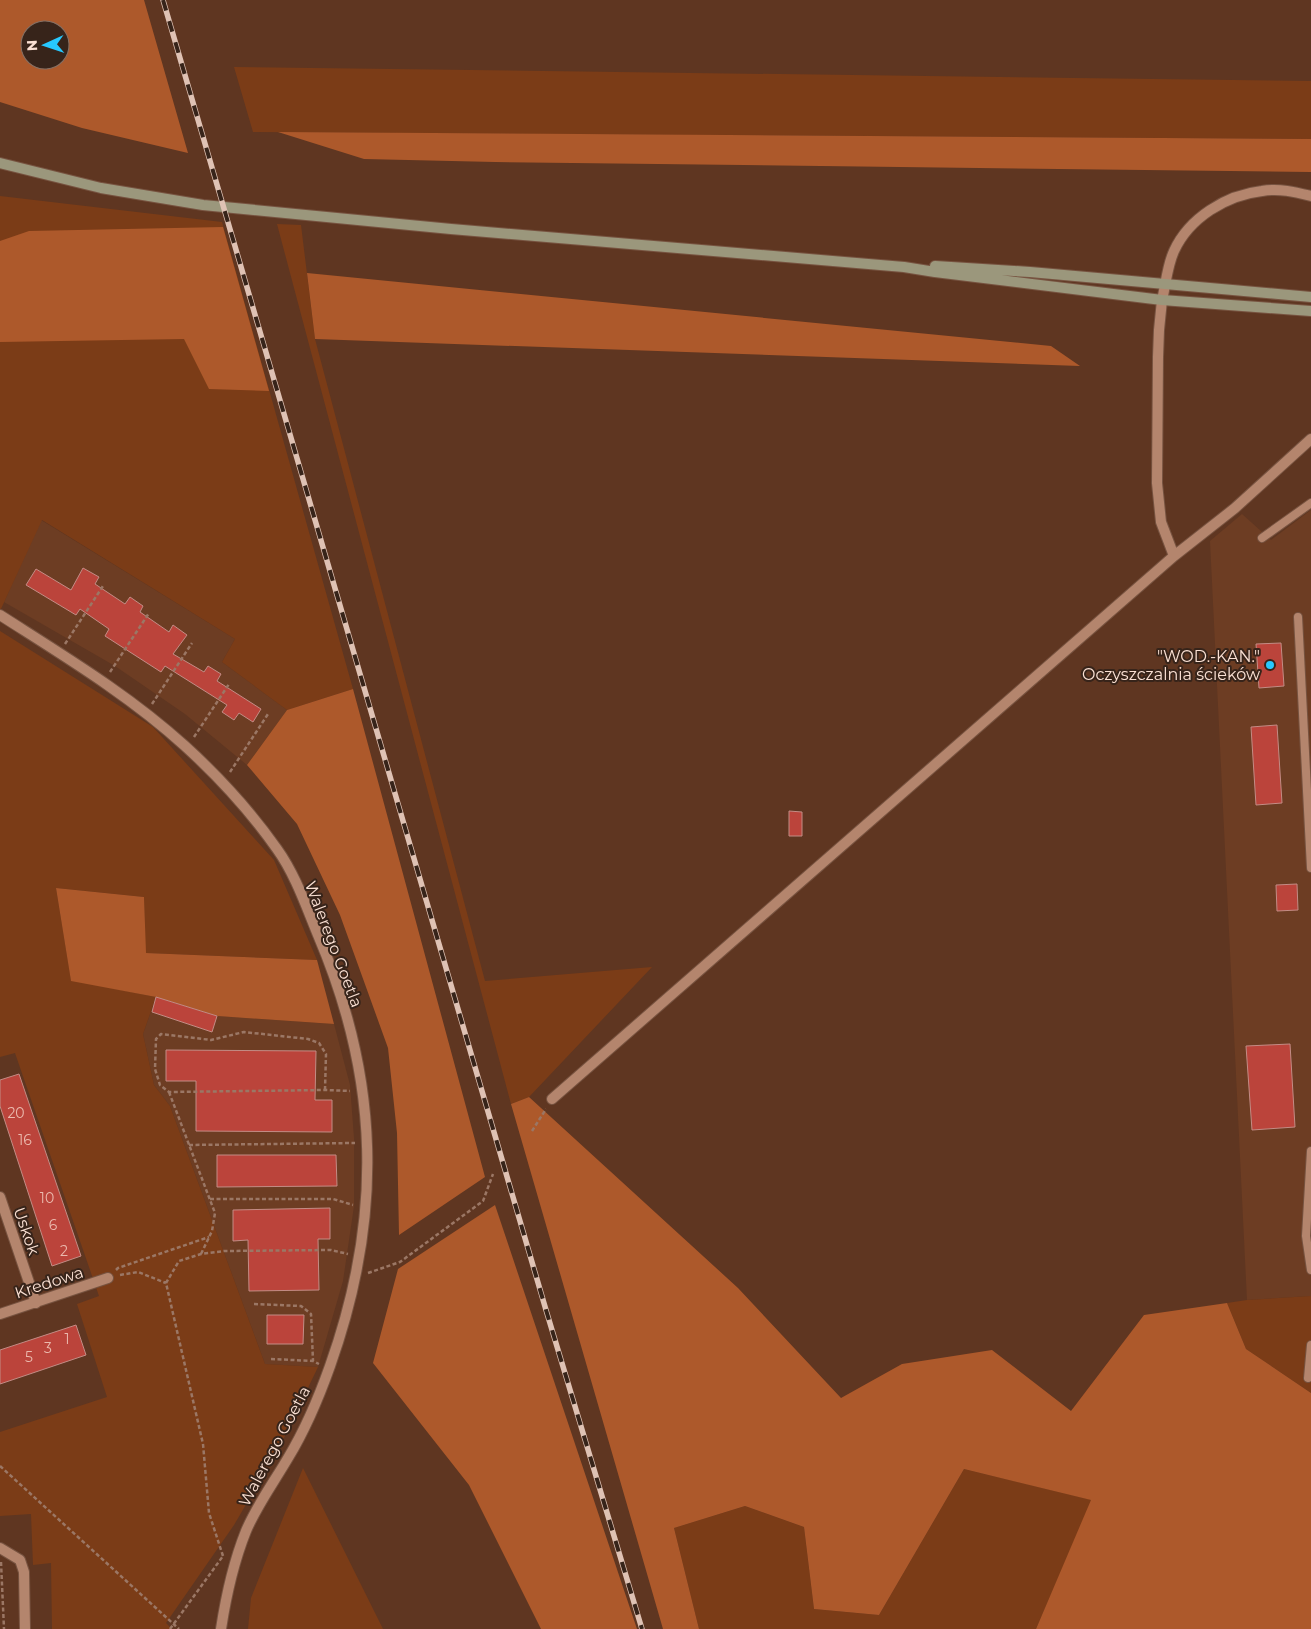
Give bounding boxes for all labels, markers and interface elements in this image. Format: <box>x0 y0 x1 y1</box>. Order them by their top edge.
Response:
north arrow <box>20 20 70 70</box>
text: N <box>23 40 41 52</box>
place label: "WOD.-KAN." Oczyszczalnia ścieków <box>1082 647 1260 684</box>
marker: "WOD.-KAN." Oczyszczalnia ścieków <box>1264 659 1276 671</box>
street label: Walerego Goetla <box>301 878 366 1010</box>
house number: 20 <box>7 1104 25 1122</box>
house number: 16 <box>18 1131 32 1149</box>
house number: 10 <box>40 1189 54 1207</box>
street label: Uskok <box>10 1205 44 1258</box>
house number: 6 <box>49 1216 58 1234</box>
house number: 2 <box>60 1242 68 1260</box>
street label: Kredowa <box>12 1262 86 1302</box>
house number: 1 <box>64 1330 70 1348</box>
house number: 3 <box>44 1339 52 1357</box>
house number: 5 <box>25 1348 33 1366</box>
street label: Walerego Goetla <box>235 1383 314 1510</box>

